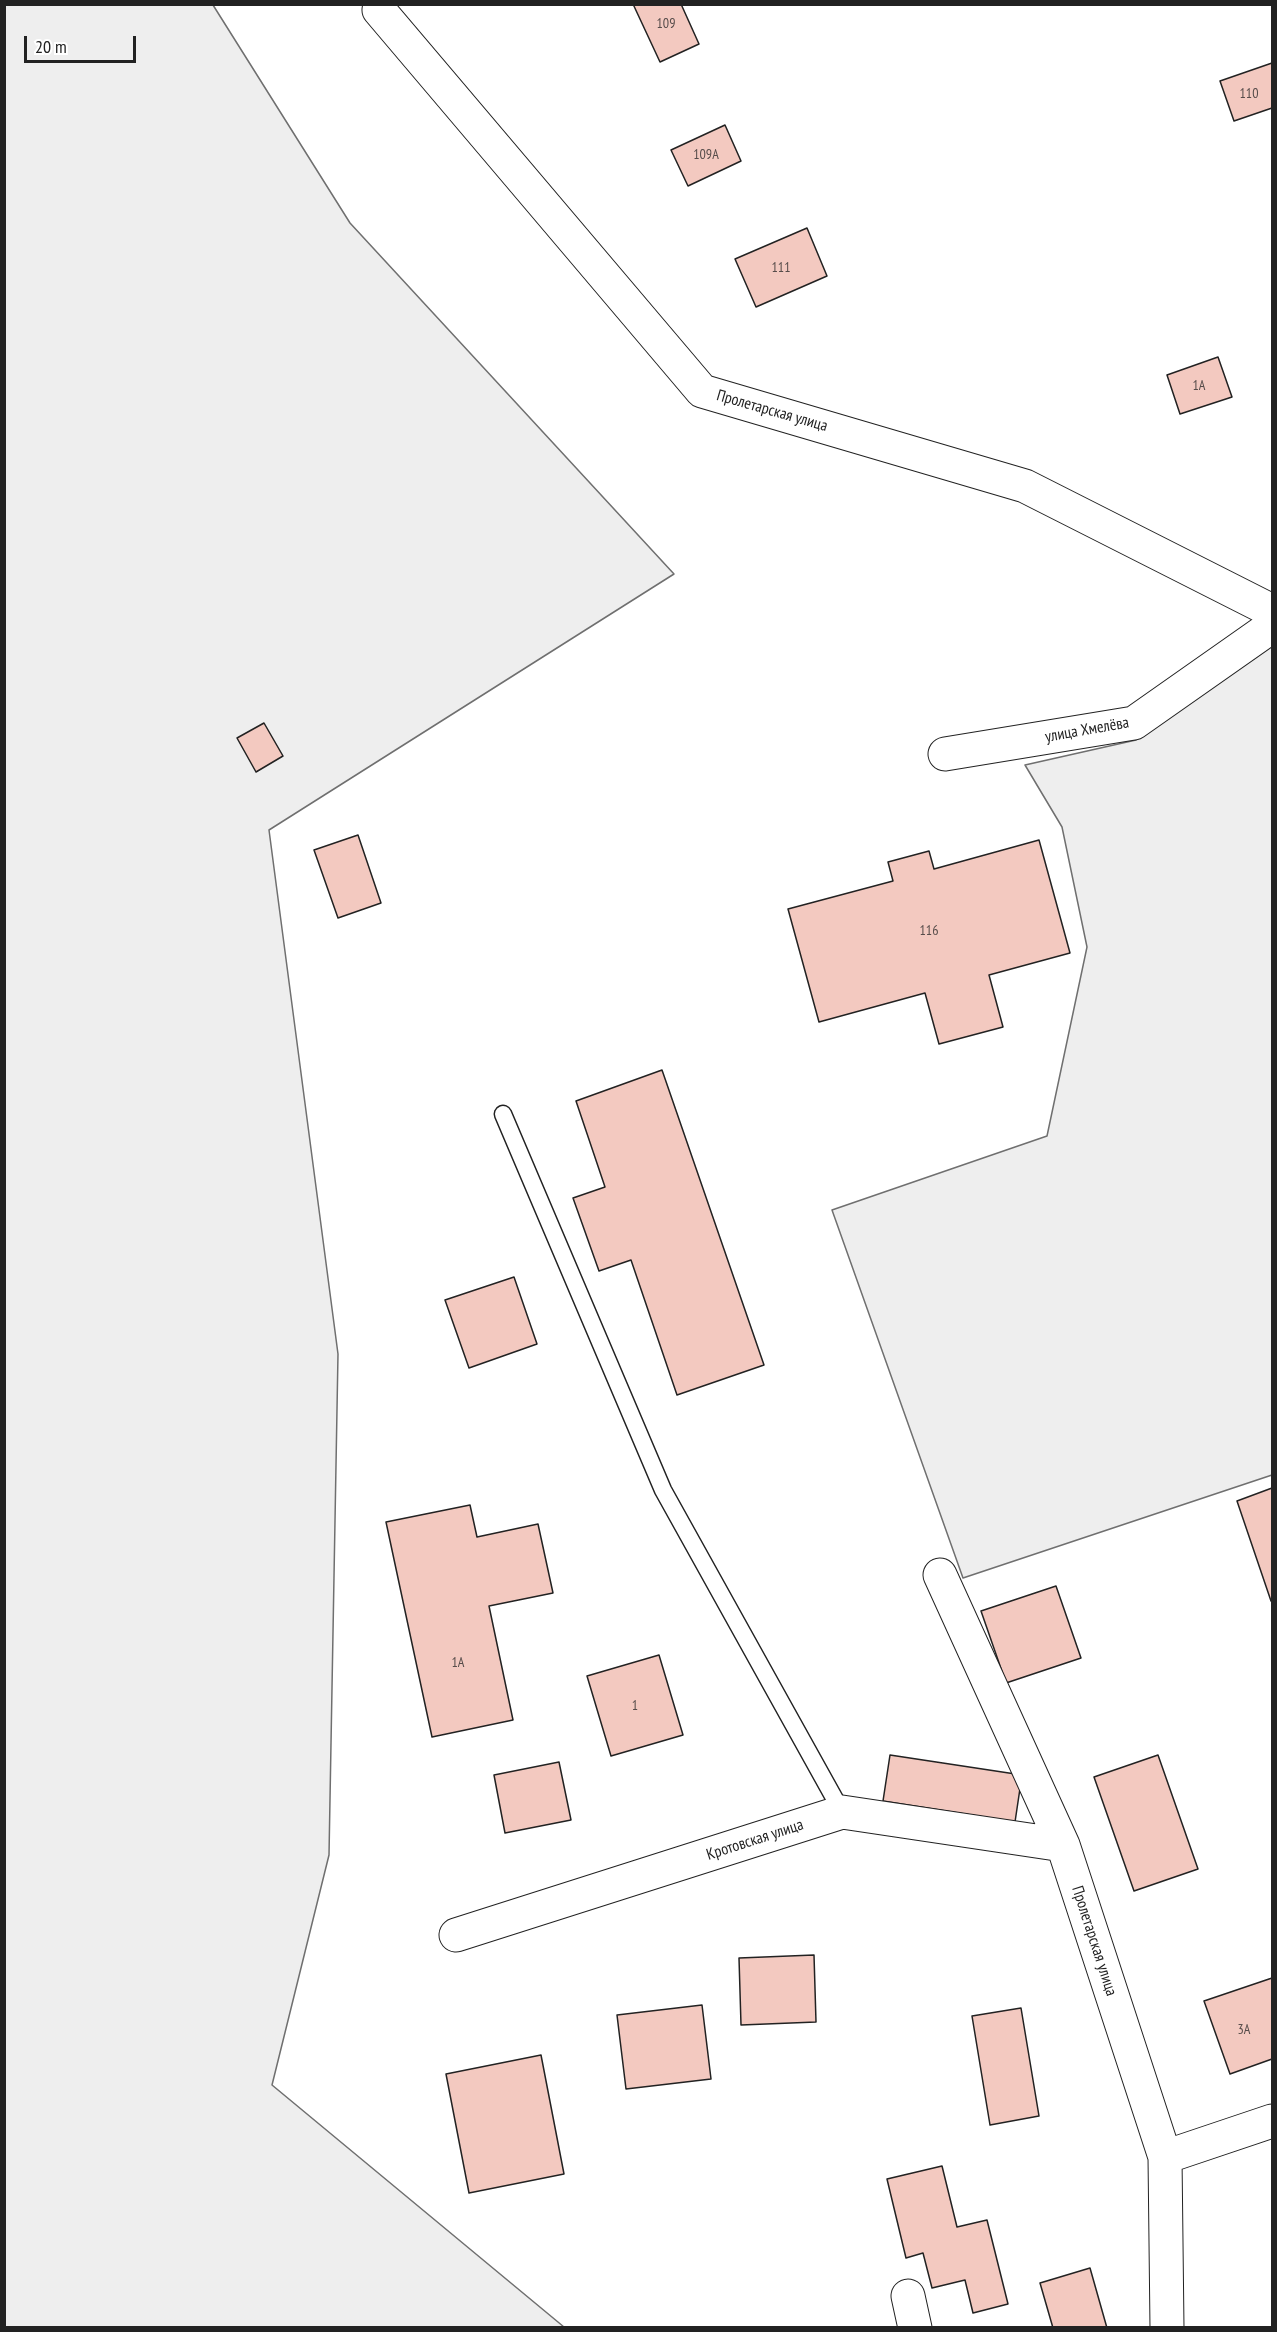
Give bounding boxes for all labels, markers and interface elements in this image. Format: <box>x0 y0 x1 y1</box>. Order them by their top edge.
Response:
house number: 109 <box>657 16 675 32</box>
scale bar <box>27 24 140 62</box>
text: 20 m <box>35 35 67 58</box>
house number: 110 <box>1240 86 1258 102</box>
house number: 109А <box>693 147 719 163</box>
house number: 111 <box>772 260 790 276</box>
house number: 1А <box>1193 378 1205 394</box>
street label: Пролетарская улица <box>714 386 830 436</box>
street label: улица Хмелёва <box>1044 713 1130 747</box>
house number: 116 <box>920 923 938 939</box>
house number: 1А <box>452 1655 464 1671</box>
house number: 1 <box>632 1698 638 1714</box>
street label: Кротовская улица <box>704 1815 806 1865</box>
street label: Пролетарская улица <box>1067 1884 1121 1998</box>
house number: 3А <box>1238 2022 1250 2038</box>

